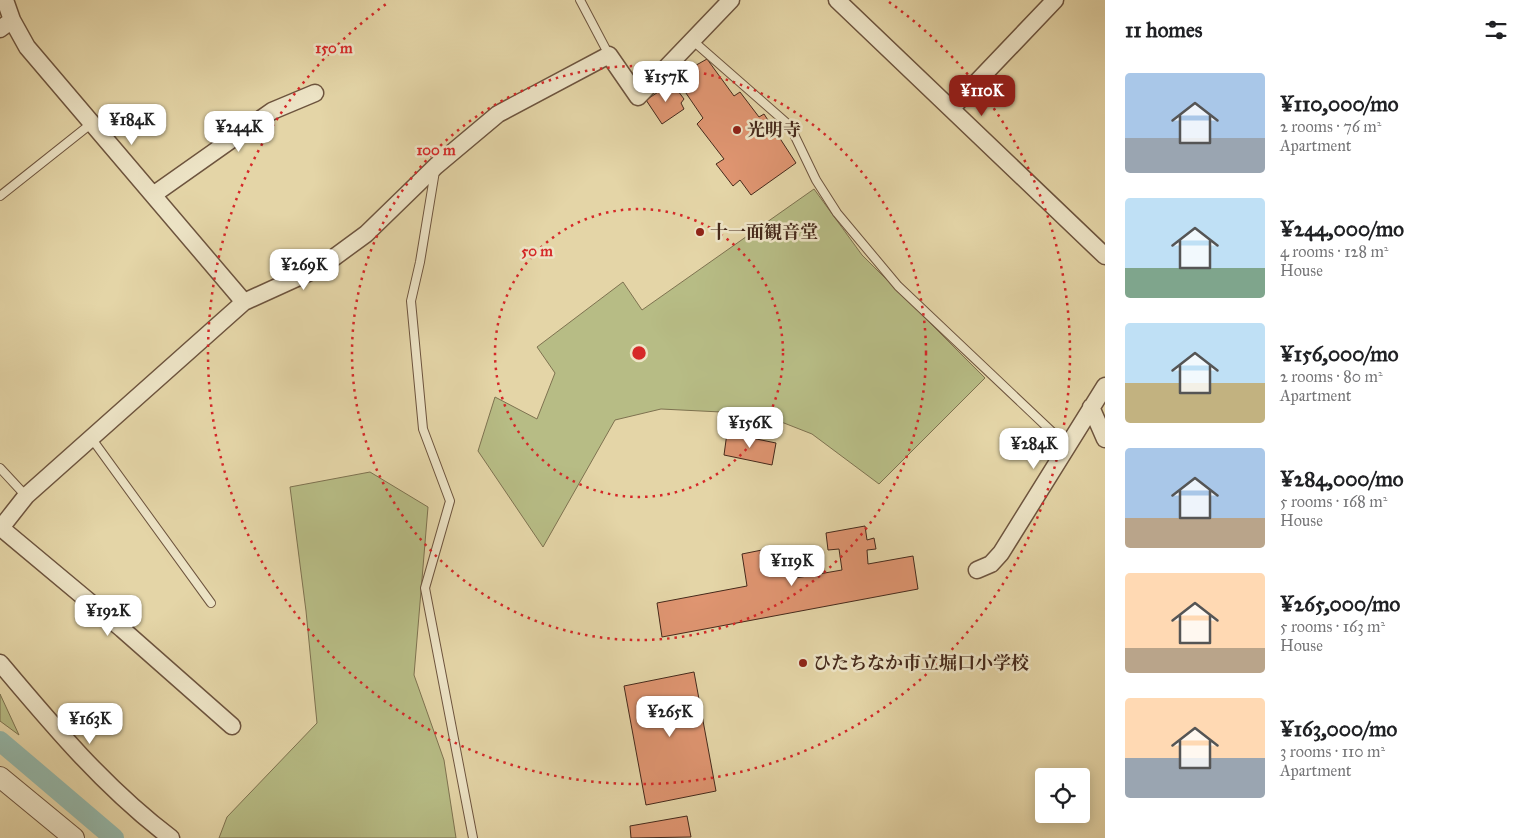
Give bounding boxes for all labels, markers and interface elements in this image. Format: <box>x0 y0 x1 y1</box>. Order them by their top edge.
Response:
icon: filters <box>1482 16 1510 44</box>
text: 11 homes <box>1125 17 1202 43</box>
text: 150 m <box>315 39 353 57</box>
pin: ¥157K <box>631 61 701 103</box>
text: ¥157K <box>644 67 688 86</box>
pin: ¥110K <box>947 74 1017 117</box>
text: ¥110K <box>960 81 1004 100</box>
text: ¥110,000/mo <box>1280 91 1399 117</box>
icon: home <box>1165 93 1225 153</box>
pin: ¥184K <box>97 104 167 146</box>
text: ¥184K <box>109 110 155 129</box>
pin: ¥244K <box>204 110 274 153</box>
text: ¥244K <box>215 117 263 136</box>
text: 2 rooms · 76 m² <box>1280 117 1381 136</box>
place label: 光明寺 <box>747 119 801 141</box>
marker: 光明寺 <box>731 124 743 136</box>
text: Apartment <box>1280 136 1352 155</box>
text: 100 m <box>416 141 456 159</box>
text: ¥244,000/mo <box>1280 216 1404 242</box>
icon: home <box>1165 218 1225 278</box>
place label: 十一面観音堂 <box>710 221 818 243</box>
marker: 十一面観音堂 <box>694 226 706 238</box>
text: 50 m <box>521 242 553 260</box>
text: 4 rooms · 128 m² <box>1280 242 1389 261</box>
pin: ¥269K <box>269 248 339 291</box>
text: ¥269K <box>281 255 327 274</box>
text: House <box>1280 261 1323 280</box>
text: ¥156,000/mo <box>1280 341 1399 367</box>
icon: home <box>1165 343 1225 403</box>
centre of rings <box>630 344 648 362</box>
text: 2 rooms · 80 m² <box>1280 367 1383 386</box>
text: Apartment <box>1280 386 1352 405</box>
pin: ¥156K <box>715 406 785 449</box>
text: ¥156K <box>728 413 772 432</box>
pin: ¥284K <box>999 428 1069 470</box>
text: ¥284K <box>1010 434 1058 453</box>
text: ¥284,000/mo <box>1280 466 1404 492</box>
icon: home <box>1165 468 1225 528</box>
text: 5 rooms · 168 m² <box>1280 492 1387 511</box>
text: House <box>1280 511 1323 530</box>
pin: ¥119K <box>757 544 827 587</box>
text: ¥119K <box>771 551 813 570</box>
text: ¥265,000/mo <box>1280 591 1400 617</box>
icon: home <box>1165 593 1225 653</box>
pin: ¥192K <box>73 594 143 637</box>
text: ¥192K <box>86 601 130 620</box>
text: 5 rooms · 163 m² <box>1280 617 1385 636</box>
text: House <box>1280 636 1323 655</box>
place label: ひたちなか市立堀口小学校 <box>813 652 1029 674</box>
marker: ひたちなか市立堀口小学校 <box>797 657 809 669</box>
pin: ¥265K <box>635 696 705 738</box>
pin: ¥163K <box>55 702 125 745</box>
text: ¥265K <box>647 702 693 721</box>
text: ¥163K <box>69 709 111 728</box>
text: ¥163,000/mo <box>1280 716 1397 742</box>
icon: home <box>1165 718 1225 778</box>
text: 3 rooms · 110 m² <box>1280 742 1385 761</box>
text: Apartment <box>1280 761 1352 780</box>
map controls <box>1035 768 1090 823</box>
button: locate <box>1035 768 1090 823</box>

